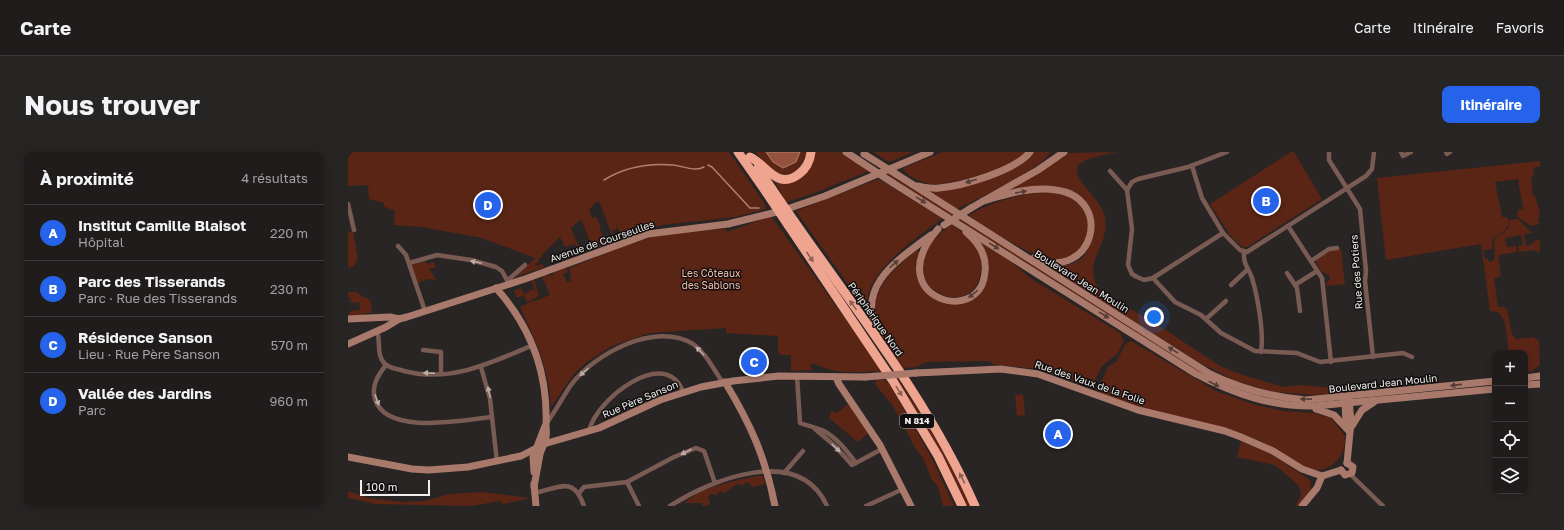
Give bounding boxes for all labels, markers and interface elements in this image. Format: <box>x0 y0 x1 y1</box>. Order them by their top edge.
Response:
text: Carte <box>20 16 71 39</box>
text: Carte <box>1354 19 1391 36</box>
text: Itinéraire <box>1413 19 1474 36</box>
text: Favoris <box>1496 19 1544 36</box>
button: Itinéraire <box>1442 86 1540 123</box>
text: Nous trouver <box>24 88 200 121</box>
text: À proximité <box>40 168 134 189</box>
text: 4 résultats <box>241 170 308 186</box>
one-way arrow <box>964 178 976 184</box>
pin: B <box>1253 186 1279 216</box>
one-way arrow <box>1015 188 1027 194</box>
pin: D <box>475 190 501 220</box>
one-way arrow <box>916 196 926 204</box>
text: Institut Camille Blaisot <box>78 216 246 234</box>
street label: Avenue de Courseulles <box>548 217 656 265</box>
text: A <box>48 225 58 241</box>
text: 220 m <box>270 225 308 241</box>
text: Hôpital <box>78 234 124 250</box>
street label: Rue des Potiers <box>1347 234 1365 310</box>
one-way arrow <box>989 242 999 250</box>
street label: Boulevard Jean Moulin <box>1033 247 1131 315</box>
one-way arrow <box>806 252 814 263</box>
one-way arrow <box>470 258 482 264</box>
one-way arrow <box>889 259 899 269</box>
park label: Les Côteaux des Sablons <box>682 267 741 291</box>
text: Parc des Tisserands <box>78 272 225 290</box>
street label: Périphérique Nord <box>846 280 906 358</box>
text: B <box>48 281 58 297</box>
text: 230 m <box>270 281 308 297</box>
text: Parc · Rue des Tisserands <box>78 290 237 306</box>
one-way arrow <box>967 290 978 298</box>
one-way arrow <box>849 300 857 311</box>
your location <box>1144 307 1164 327</box>
one-way arrow <box>1098 312 1110 319</box>
text: Résidence Sanson <box>78 328 212 346</box>
text: C <box>48 337 58 353</box>
text: 570 m <box>271 337 308 353</box>
text: Lieu · Rue Père Sanson <box>78 346 220 362</box>
one-way arrow <box>695 346 705 356</box>
one-way arrow <box>1168 346 1178 354</box>
pin: C <box>741 347 767 377</box>
map controls <box>1492 350 1528 494</box>
button: + <box>1492 350 1528 386</box>
street label: Rue des Vaux de la Folie <box>1033 357 1147 407</box>
one-way arrow <box>579 367 589 377</box>
one-way arrow <box>423 370 435 377</box>
street label: Boulevard Jean Moulin <box>1328 371 1438 395</box>
street label: Rue Père Sanson <box>600 378 680 420</box>
one-way arrow <box>1209 380 1220 387</box>
one-way arrow <box>1450 382 1462 388</box>
text: Vallée des Jardins <box>78 384 212 402</box>
one-way arrow <box>485 385 491 398</box>
one-way arrow <box>896 385 903 397</box>
button: − <box>1492 386 1528 422</box>
text: D <box>48 393 58 409</box>
text: 960 m <box>269 393 308 409</box>
one-way arrow <box>374 395 380 407</box>
one-way arrow <box>1299 396 1312 402</box>
text: Parc <box>78 402 106 418</box>
road number: N 814 <box>900 414 934 428</box>
pin: A <box>1045 419 1071 449</box>
button: locate <box>1492 422 1528 458</box>
one-way arrow <box>831 443 841 452</box>
one-way arrow <box>680 448 692 455</box>
button: layers <box>1492 458 1528 494</box>
one-way arrow <box>959 473 965 484</box>
scale bar <box>360 478 430 497</box>
text: 100 m <box>366 480 397 493</box>

